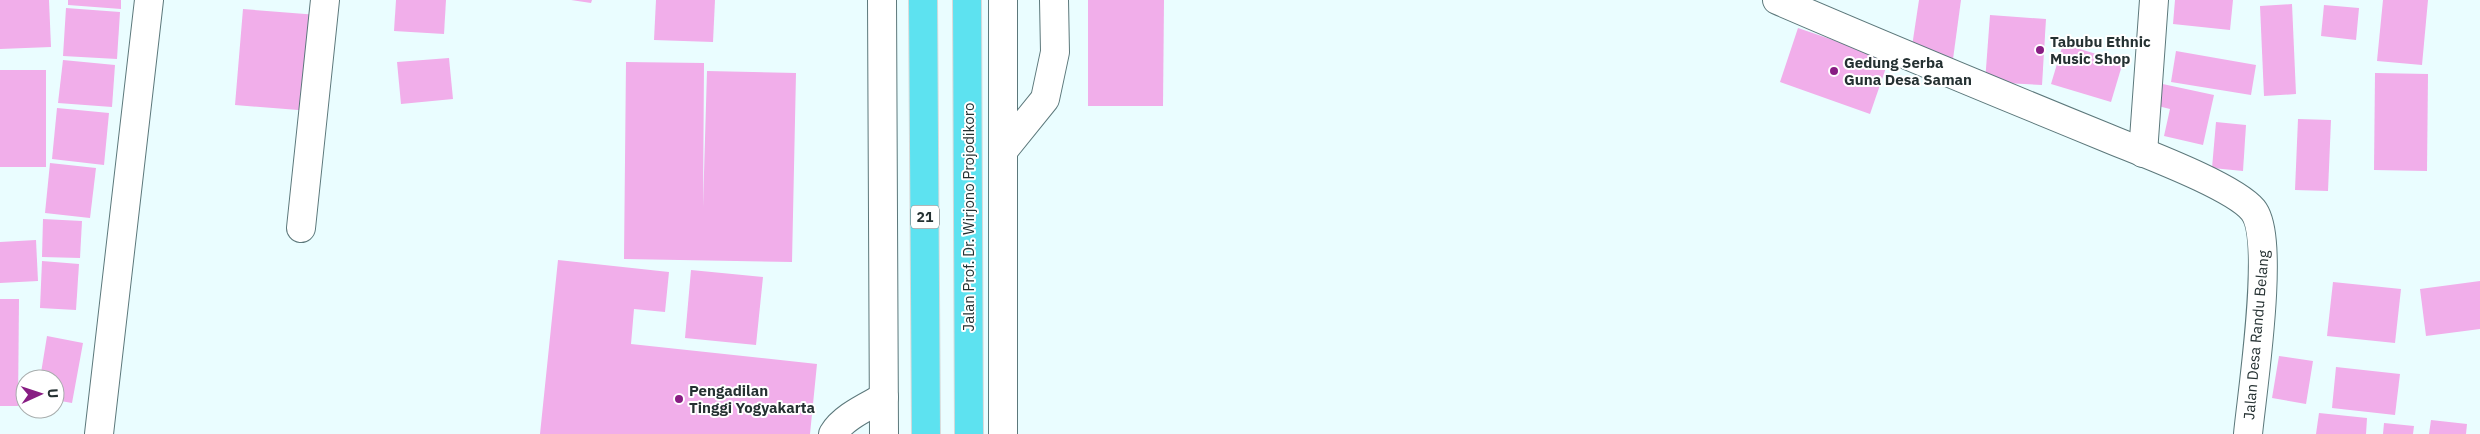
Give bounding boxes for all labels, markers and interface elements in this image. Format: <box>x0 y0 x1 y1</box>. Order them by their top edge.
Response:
place label: Tabubu Ethnic Music Shop <box>2050 32 2151 68</box>
marker: Tabubu Ethnic Music Shop <box>2034 44 2046 56</box>
place label: Gedung Serba Guna Desa Saman <box>1844 53 1972 89</box>
marker: Gedung Serba Guna Desa Saman <box>1828 65 1840 77</box>
street label: Jalan Prof. Dr. Wirjono Projodikoro <box>959 103 978 332</box>
road number: 21 <box>911 206 939 228</box>
street label: Jalan Desa Randu Belang <box>2239 249 2273 421</box>
north arrow <box>15 369 65 419</box>
place label: Pengadilan Tinggi Yogyakarta <box>689 381 816 417</box>
text: U <box>44 388 62 399</box>
marker: Pengadilan Tinggi Yogyakarta <box>673 393 685 405</box>

